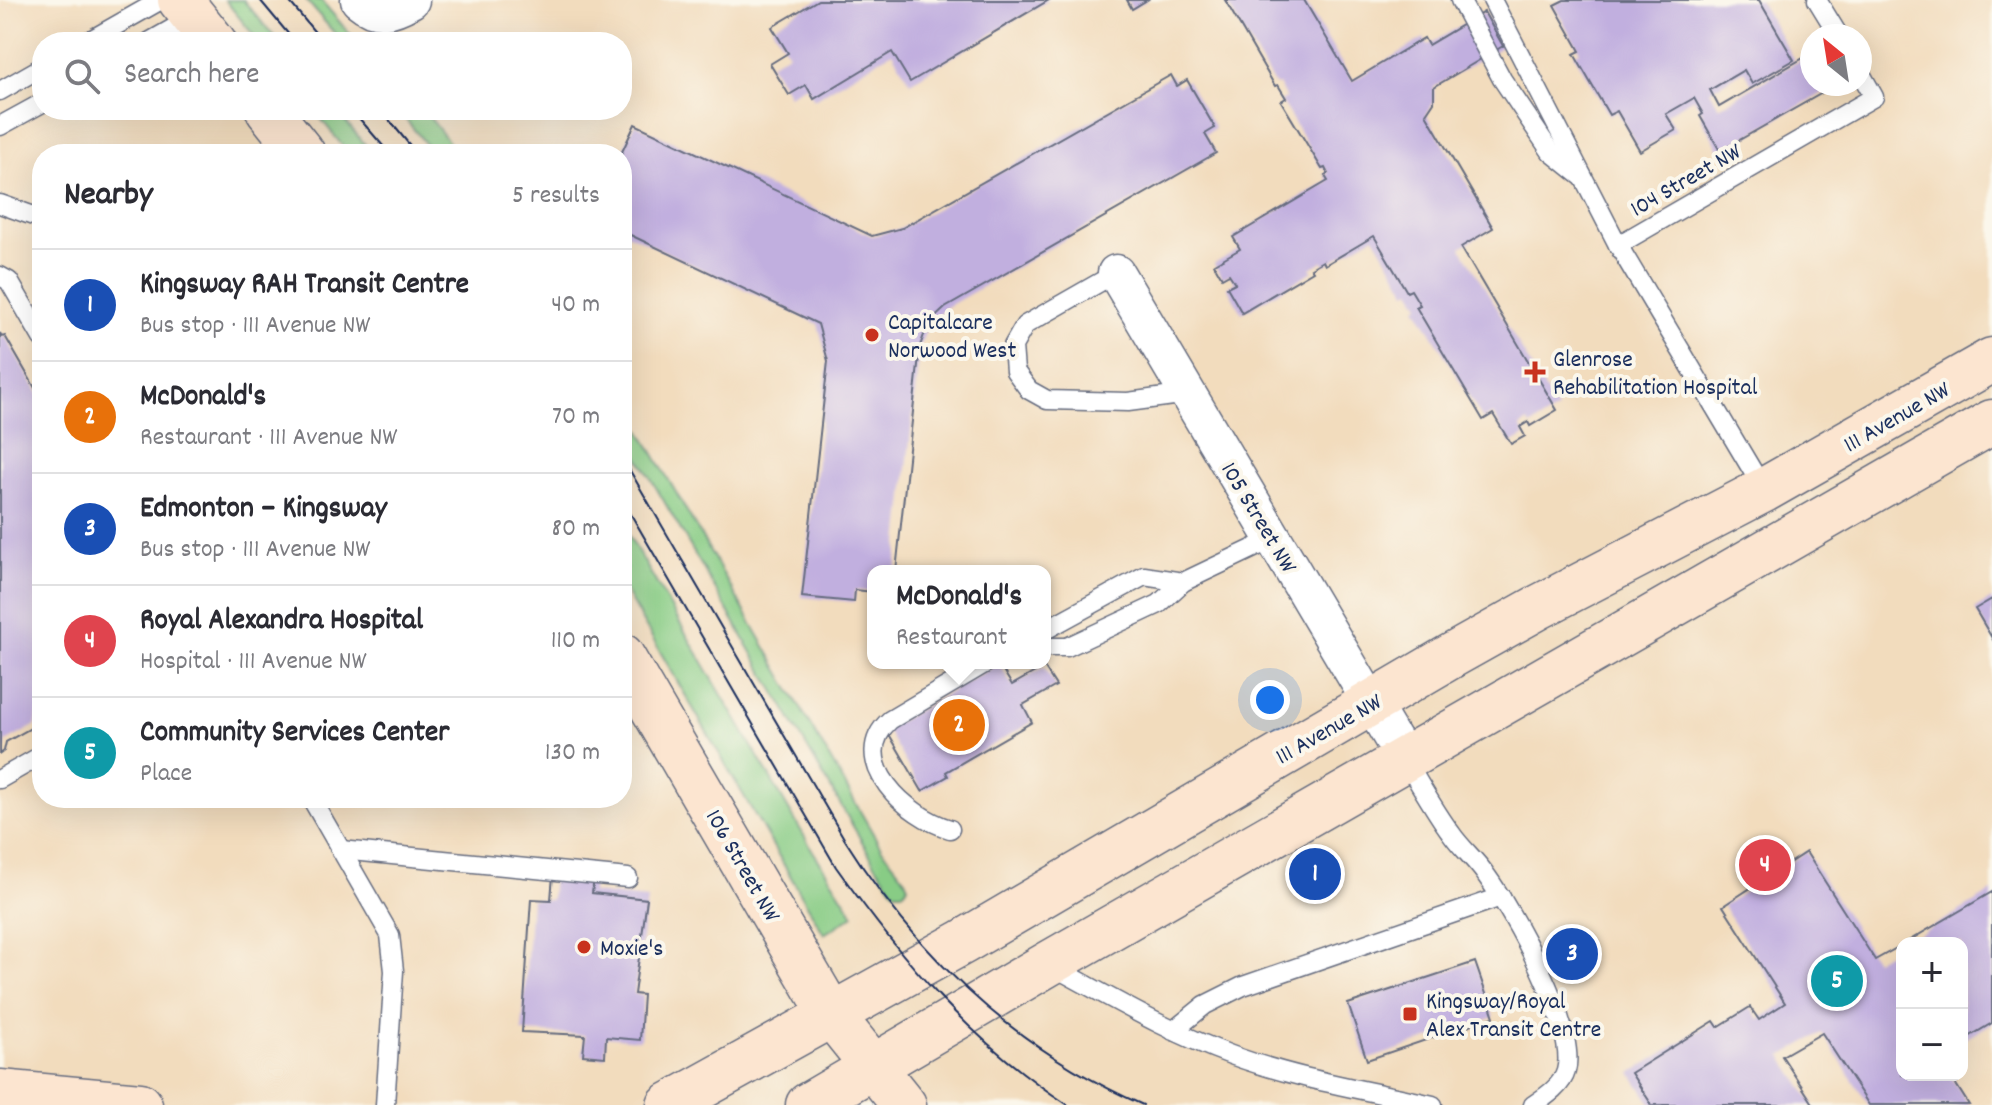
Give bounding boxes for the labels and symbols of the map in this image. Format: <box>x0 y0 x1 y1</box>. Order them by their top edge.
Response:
north arrow <box>1800 24 1872 96</box>
street label: 104 Street NW <box>1625 136 1749 227</box>
place label: Capitalcare Norwood West <box>888 307 1016 369</box>
marker: Capitalcare Norwood West <box>863 326 881 344</box>
place label: Glenrose Rehabilitation Hospital <box>1553 344 1758 406</box>
marker: Glenrose Rehabilitation Hospital <box>1524 361 1546 383</box>
street label: 111 Avenue NW <box>1838 374 1957 463</box>
street label: 105 Street NW <box>1211 456 1304 581</box>
your location <box>1250 680 1290 720</box>
street label: 111 Avenue NW <box>1270 686 1389 775</box>
pin: 2 <box>933 695 985 755</box>
street label: 106 Street NW <box>695 804 787 929</box>
pin: 4 <box>1739 835 1791 895</box>
pin: 1 <box>1289 844 1341 904</box>
pin: 3 <box>1546 924 1598 984</box>
place label: Moxie's <box>600 933 663 967</box>
marker: Moxie's <box>575 938 593 956</box>
pin: 5 <box>1811 951 1863 1011</box>
place label: Kingsway/Royal Alex Transit Centre <box>1426 986 1601 1048</box>
marker: Kingsway/Royal Alex Transit Centre <box>1401 1005 1419 1023</box>

